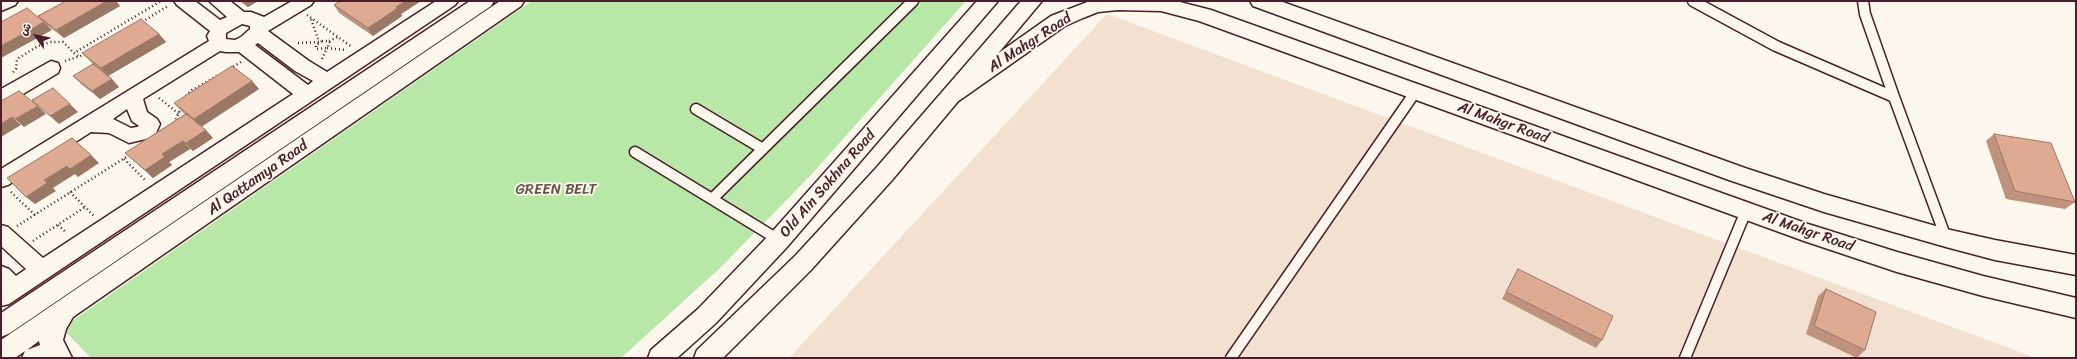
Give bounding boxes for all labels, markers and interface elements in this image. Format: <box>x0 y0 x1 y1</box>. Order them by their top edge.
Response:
street label: Al Mahgr Road <box>985 9 1075 77</box>
north arrow <box>16 16 56 56</box>
text: ش <box>14 19 37 39</box>
street label: Al Mahgr Road <box>1455 98 1551 148</box>
street label: Old Ain Sokhna Road <box>776 127 880 241</box>
street label: Al Qattamya Road <box>204 137 312 219</box>
park label: GREEN BELT <box>516 181 596 199</box>
street label: Al Mahgr Road <box>1760 208 1856 256</box>

